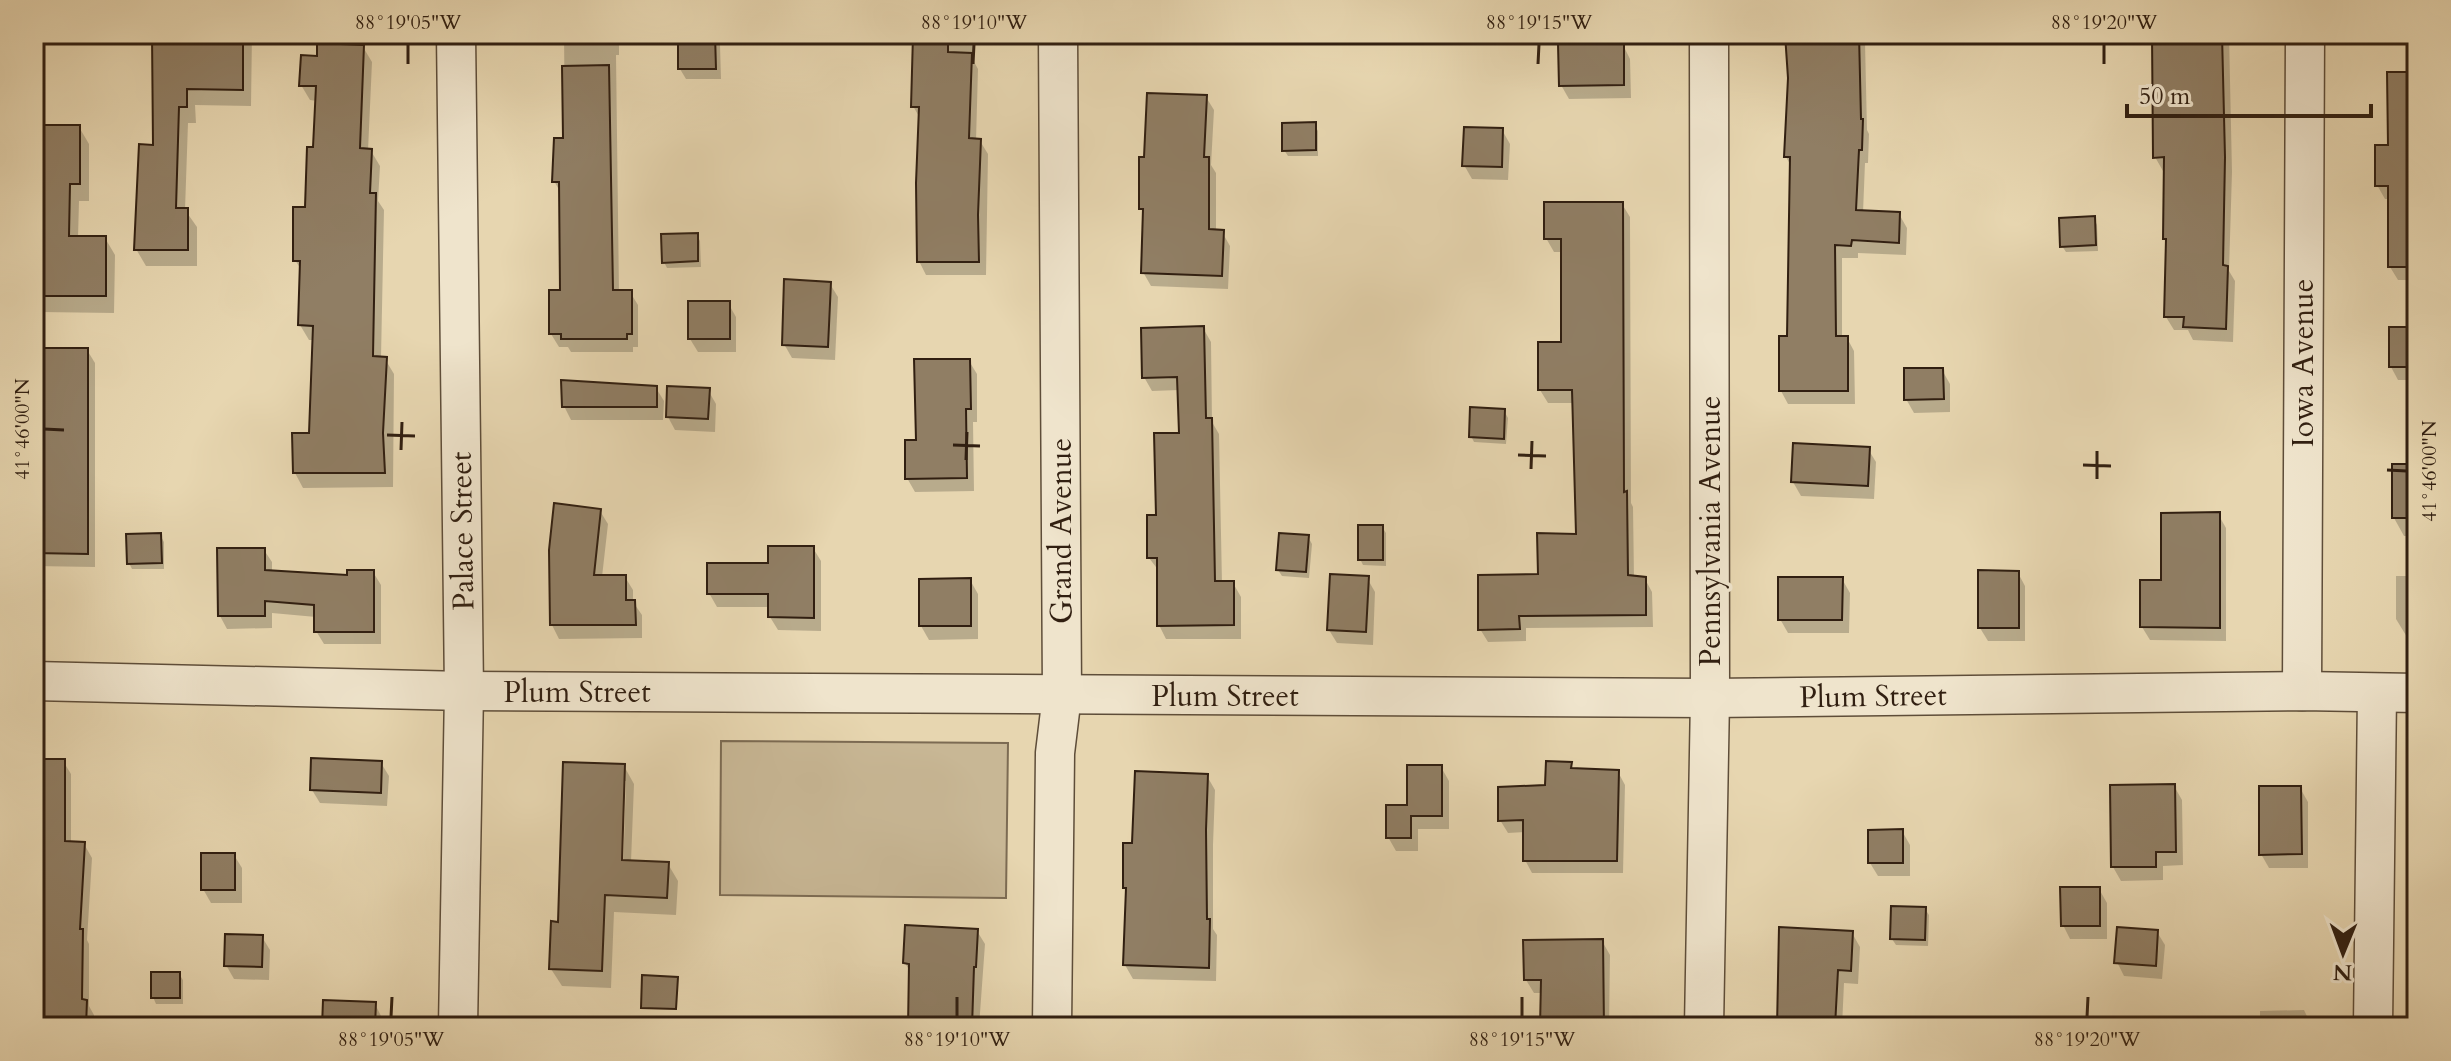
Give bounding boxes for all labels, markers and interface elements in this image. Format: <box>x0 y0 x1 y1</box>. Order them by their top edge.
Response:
text: 88°19'05"W <box>355 9 462 36</box>
text: 88°19'10"W <box>921 9 1028 36</box>
text: 88°19'15"W <box>1486 9 1593 36</box>
text: 88°19'20"W <box>2051 9 2158 36</box>
scale bar <box>2127 68 2371 118</box>
text: 50 m <box>2139 80 2191 113</box>
street label: Iowa Avenue <box>2283 279 2324 447</box>
text: 41°46'00"N <box>9 378 36 480</box>
street label: Pennsylvania Avenue <box>1690 396 1731 666</box>
text: 41°46'00"N <box>2416 420 2443 522</box>
street label: Grand Avenue <box>1041 438 1082 624</box>
street label: Palace Street <box>441 451 484 611</box>
street label: Plum Street <box>503 672 651 713</box>
street label: Plum Street <box>1799 675 1948 718</box>
street label: Plum Street <box>1151 676 1299 717</box>
north arrow <box>2303 913 2383 993</box>
text: N <box>2333 957 2352 987</box>
text: 88°19'05"W <box>338 1026 445 1053</box>
text: 88°19'10"W <box>904 1026 1011 1053</box>
text: 88°19'15"W <box>1469 1026 1576 1053</box>
text: 88°19'20"W <box>2034 1026 2141 1053</box>

